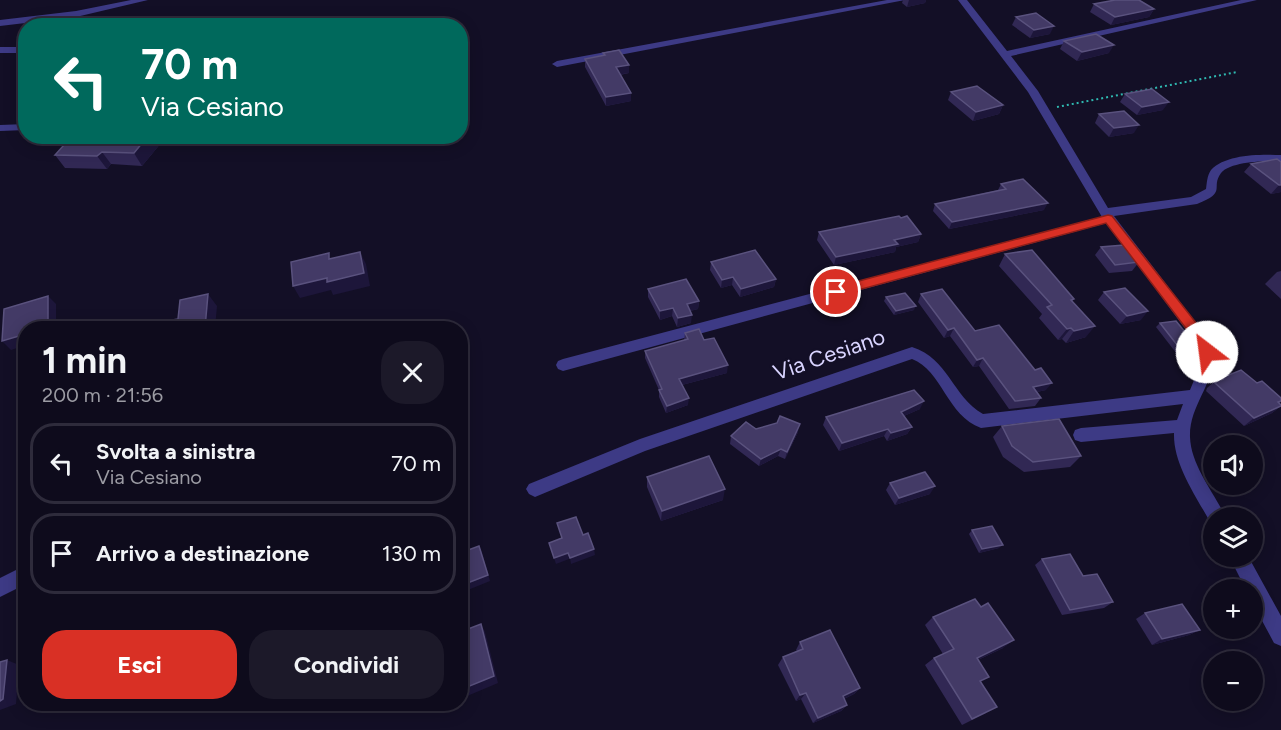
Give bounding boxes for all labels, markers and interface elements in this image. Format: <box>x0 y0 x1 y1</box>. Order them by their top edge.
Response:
text: 70 m <box>141 39 238 90</box>
icon: left <box>42 42 120 120</box>
text: Via Cesiano <box>141 90 284 123</box>
pin <box>810 266 861 317</box>
icon: arrive <box>819 275 852 308</box>
position arrow <box>1175 320 1239 384</box>
street label: Via Cesiano <box>770 323 889 386</box>
text: 1 min <box>42 339 127 382</box>
button: close <box>381 341 444 404</box>
text: 200 m · 21:56 <box>42 383 163 407</box>
map controls <box>1203 435 1263 711</box>
button: sound <box>1203 435 1263 495</box>
text: Svolta a sinistra <box>96 438 255 465</box>
icon: left <box>45 447 78 480</box>
text: 70 m <box>391 450 441 477</box>
text: Via Cesiano <box>96 465 202 489</box>
button: layers <box>1203 507 1263 567</box>
icon: arrive <box>45 537 78 570</box>
text: Arrivo a destinazione <box>96 540 309 567</box>
text: 130 m <box>382 540 441 567</box>
button: + <box>1203 579 1263 639</box>
button: Esci <box>42 630 237 699</box>
button: Condividi <box>249 630 444 699</box>
button: − <box>1203 651 1263 711</box>

